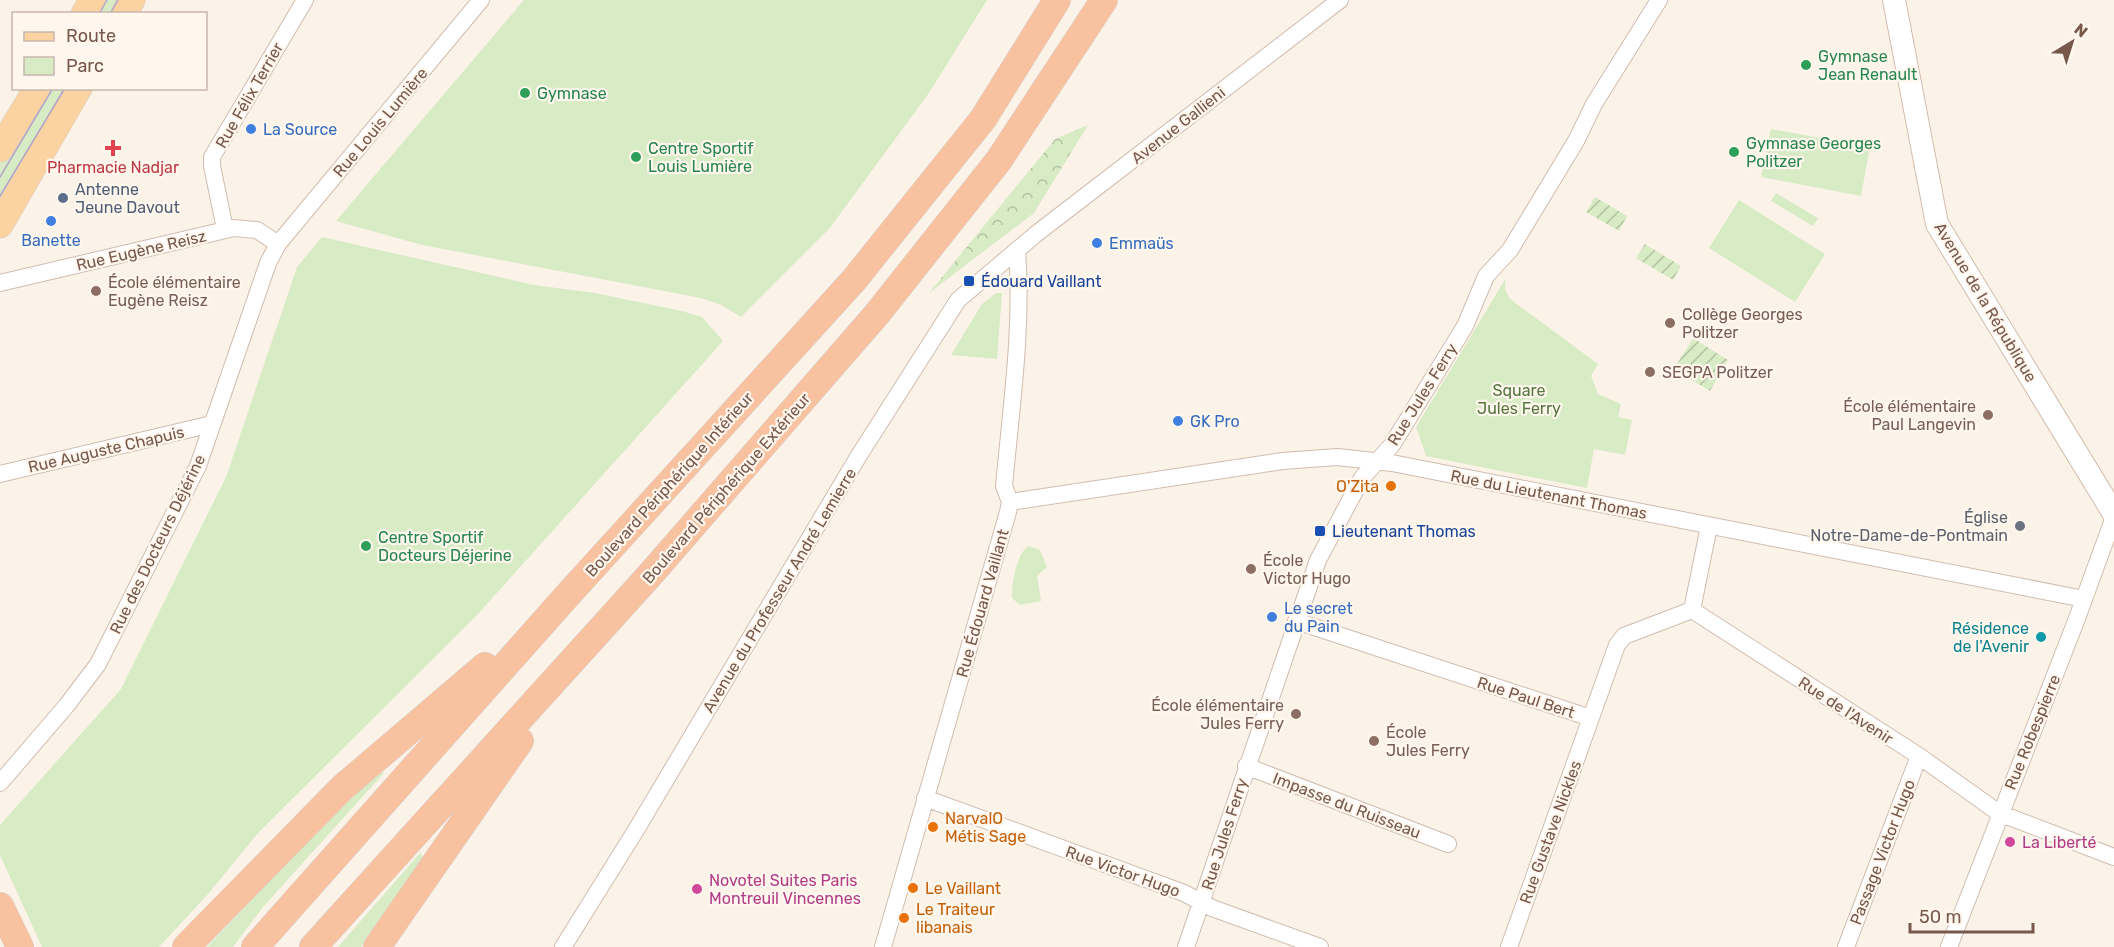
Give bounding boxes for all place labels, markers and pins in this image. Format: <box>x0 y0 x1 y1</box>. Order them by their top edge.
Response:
place label: Gymnase Jean Renault <box>1818 47 1917 84</box>
marker: Gymnase Jean Renault <box>1799 58 1813 72</box>
place label: Gymnase <box>537 84 607 103</box>
marker: Gymnase <box>518 86 532 100</box>
place label: La Source <box>263 120 337 139</box>
marker: La Source <box>244 122 258 136</box>
place label: Gymnase Georges Politzer <box>1746 134 1881 171</box>
place label: Centre Sportif Louis Lumière <box>648 139 754 176</box>
marker: Pharmacie Nadjar <box>106 141 120 155</box>
marker: Gymnase Georges Politzer <box>1727 145 1741 159</box>
marker: Centre Sportif Louis Lumière <box>629 150 643 164</box>
place label: Pharmacie Nadjar <box>47 158 179 177</box>
place label: Antenne Jeune Davout <box>75 180 180 217</box>
marker: Antenne Jeune Davout <box>56 191 70 205</box>
marker: Banette <box>44 214 58 228</box>
place label: Banette <box>21 231 81 250</box>
place label: Emmaüs <box>1109 234 1174 253</box>
marker: Emmaüs <box>1090 236 1104 250</box>
place label: Édouard Vaillant <box>981 272 1101 291</box>
place label: École élémentaire Eugène Reisz <box>108 273 241 310</box>
marker: Édouard Vaillant <box>962 274 976 288</box>
marker: École élémentaire Eugène Reisz <box>89 284 103 298</box>
place label: Collège Georges Politzer <box>1682 305 1803 342</box>
marker: Collège Georges Politzer <box>1663 316 1677 330</box>
place label: SEGPA Politzer <box>1662 363 1773 382</box>
marker: SEGPA Politzer <box>1643 365 1657 379</box>
place label: École élémentaire Paul Langevin <box>1843 397 1976 434</box>
marker: École élémentaire Paul Langevin <box>1981 408 1995 422</box>
place label: GK Pro <box>1190 412 1240 431</box>
marker: GK Pro <box>1171 414 1185 428</box>
place label: O'Zita <box>1336 477 1379 496</box>
marker: O'Zita <box>1384 479 1398 493</box>
place label: Église Notre-Dame-de-Pontmain <box>1810 508 2008 545</box>
marker: Église Notre-Dame-de-Pontmain <box>2013 519 2027 533</box>
place label: Lieutenant Thomas <box>1332 522 1476 541</box>
marker: Lieutenant Thomas <box>1313 524 1327 538</box>
place label: Centre Sportif Docteurs Déjerine <box>378 528 512 565</box>
marker: Centre Sportif Docteurs Déjerine <box>359 539 373 553</box>
place label: École Victor Hugo <box>1263 551 1351 588</box>
marker: École Victor Hugo <box>1244 562 1258 576</box>
place label: Le secret du Pain <box>1284 599 1353 636</box>
marker: Le secret du Pain <box>1265 610 1279 624</box>
place label: Résidence de l'Avenir <box>1952 619 2029 656</box>
marker: Résidence de l'Avenir <box>2034 630 2048 644</box>
place label: École élémentaire Jules Ferry <box>1151 696 1284 733</box>
marker: École élémentaire Jules Ferry <box>1289 707 1303 721</box>
place label: École Jules Ferry <box>1386 723 1470 760</box>
marker: École Jules Ferry <box>1367 734 1381 748</box>
place label: NarvalO Métis Sage <box>945 809 1026 846</box>
marker: NarvalO Métis Sage <box>926 820 940 834</box>
place label: La Liberté <box>2022 833 2096 852</box>
marker: La Liberté <box>2003 835 2017 849</box>
place label: Novotel Suites Paris Montreuil Vincennes <box>709 871 861 908</box>
place label: Le Vaillant <box>925 879 1001 898</box>
marker: Le Vaillant <box>906 881 920 895</box>
marker: Novotel Suites Paris Montreuil Vincennes <box>690 882 704 896</box>
place label: Le Traiteur libanais <box>916 900 995 937</box>
marker: Le Traiteur libanais <box>897 911 911 925</box>

